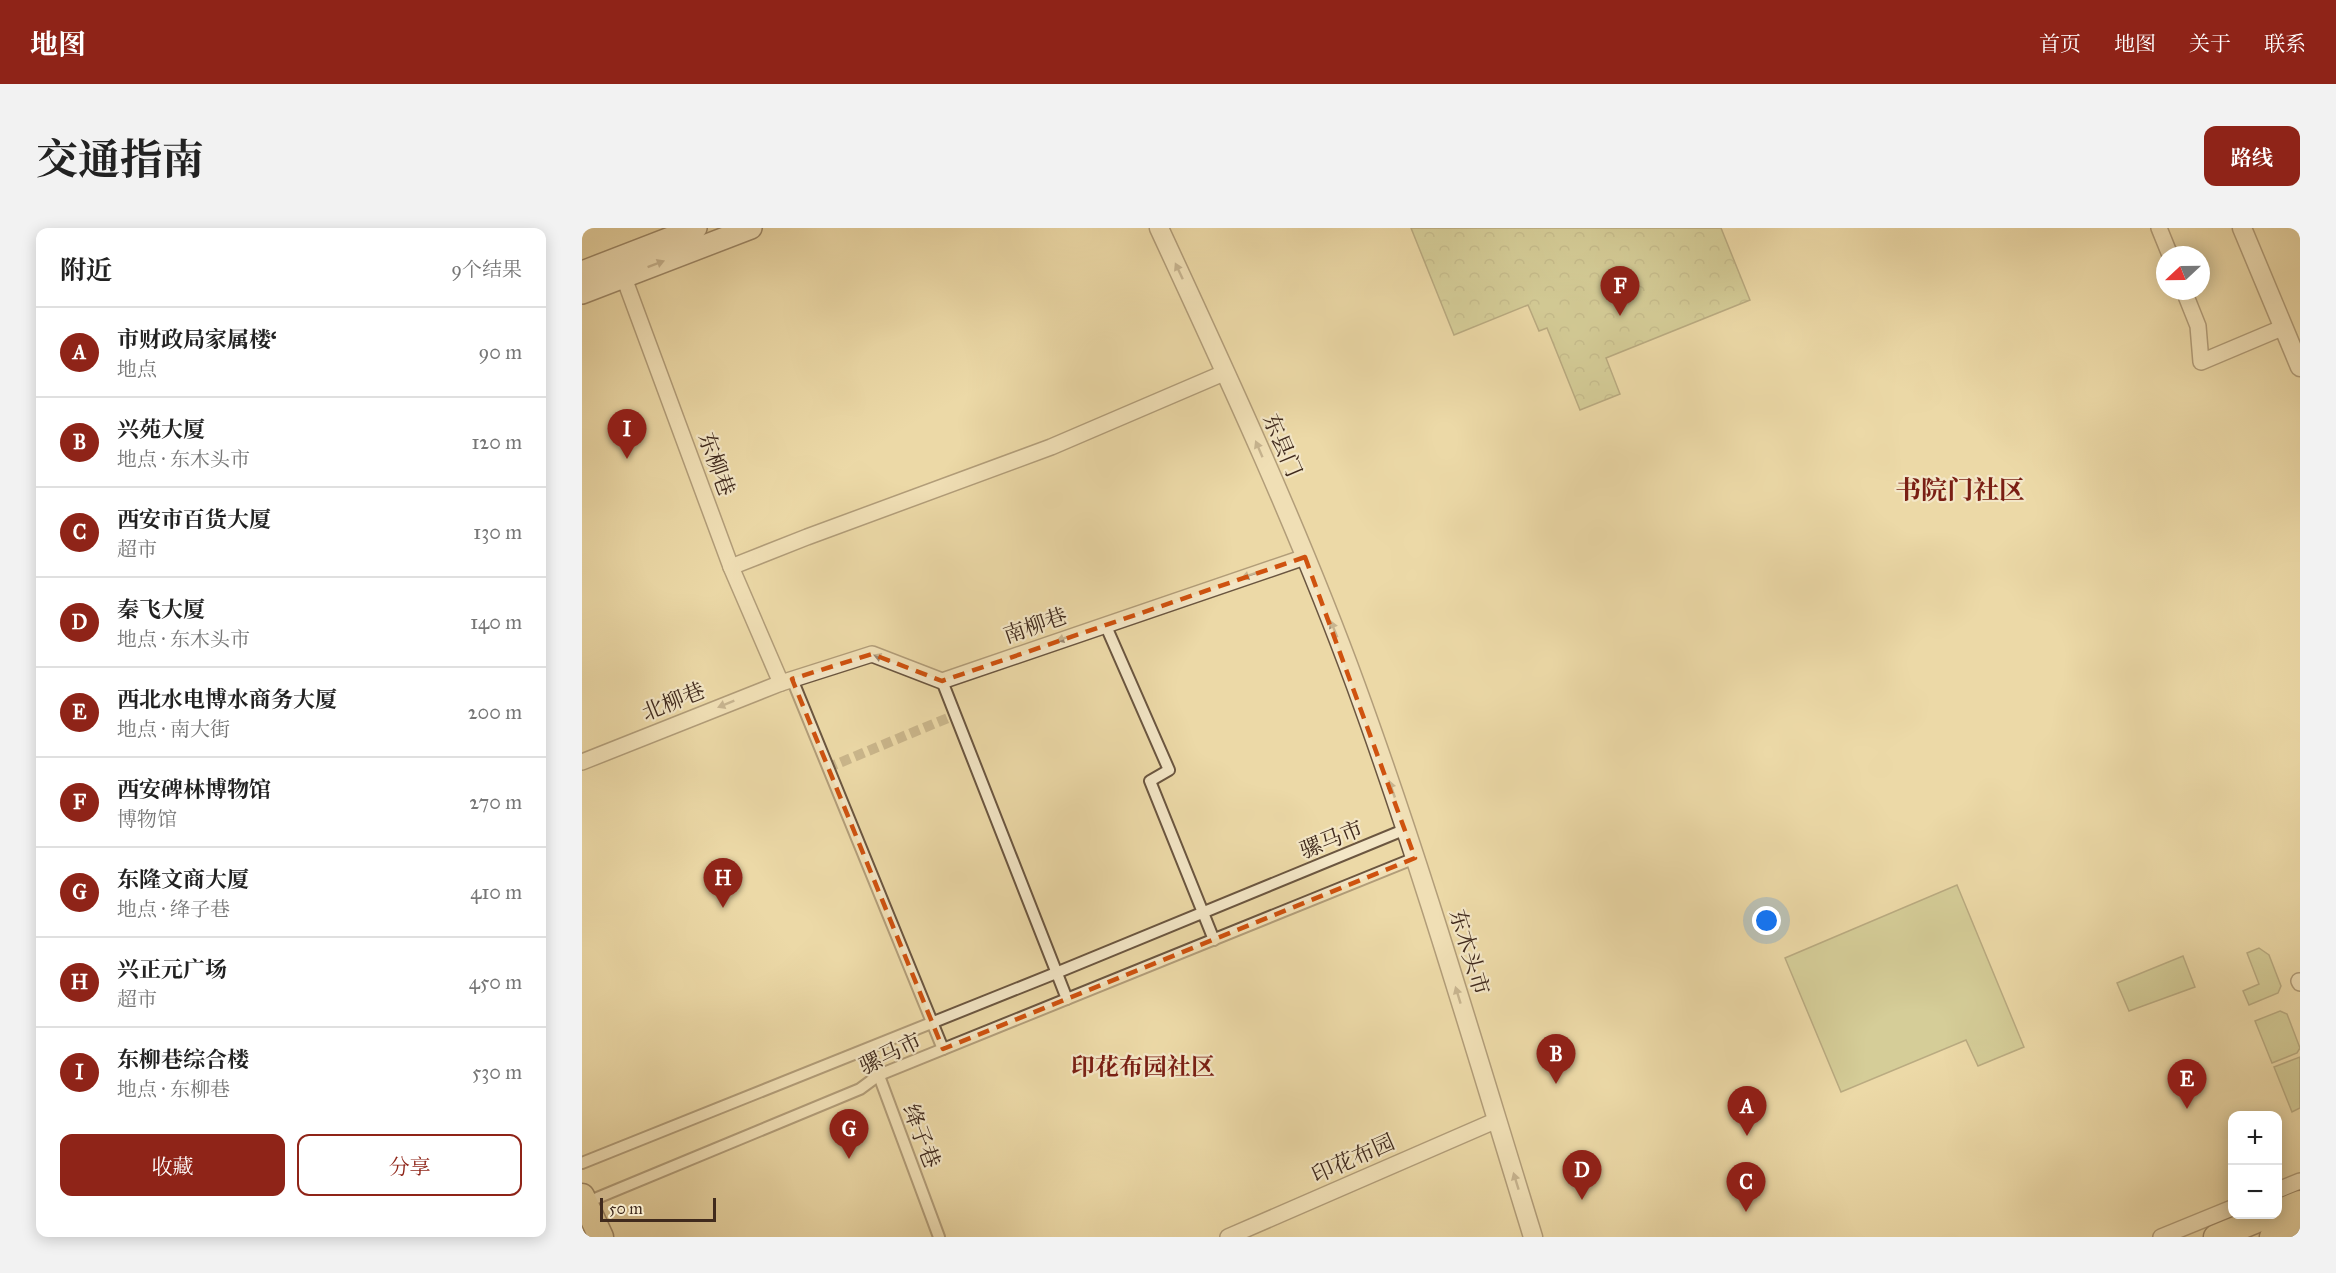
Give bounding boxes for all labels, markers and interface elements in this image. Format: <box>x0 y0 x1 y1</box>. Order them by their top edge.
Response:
text: 地图 <box>30 27 86 62</box>
text: 首页 <box>2039 31 2081 57</box>
text: 地图 <box>2114 31 2156 57</box>
text: 关于 <box>2189 31 2231 57</box>
text: 联系 <box>2264 31 2306 57</box>
button: 路线 <box>2204 126 2300 186</box>
text: 交通指南 <box>36 134 204 186</box>
north arrow <box>2156 246 2210 300</box>
text: 附近 <box>60 254 112 286</box>
text: 9个结果 <box>451 257 522 281</box>
one-way arrow <box>647 259 665 268</box>
one-way arrow <box>1175 263 1184 280</box>
pin: F <box>1600 266 1640 316</box>
text: 市财政局家属楼‘ <box>117 326 276 353</box>
text: A <box>73 340 86 364</box>
text: 90 m <box>479 340 522 364</box>
text: 地点 <box>117 357 157 381</box>
pin: I <box>608 410 646 459</box>
street label: 东县门 <box>1257 410 1308 481</box>
text: 兴苑大厦 <box>117 416 205 443</box>
street label: 东柳巷 <box>693 429 741 500</box>
text: B <box>73 430 86 454</box>
text: 120 m <box>471 430 522 454</box>
one-way arrow <box>1254 440 1264 458</box>
text: 地点 · 东木头市 <box>117 447 250 471</box>
district label: 书院门社区 <box>1895 474 2025 506</box>
text: 西安市百货大厦 <box>117 506 271 533</box>
text: C <box>73 520 86 544</box>
text: 130 m <box>473 520 522 544</box>
text: 超市 <box>117 537 157 561</box>
one-way arrow <box>1241 571 1259 581</box>
text: 秦飞大厦 <box>117 596 205 623</box>
street label: 南柳巷 <box>1000 602 1071 649</box>
text: D <box>72 610 87 634</box>
text: 140 m <box>470 610 522 634</box>
one-way arrow <box>1329 620 1339 638</box>
text: 地点 · 东木头市 <box>117 627 250 651</box>
one-way arrow <box>1056 634 1074 644</box>
one-way arrow <box>873 653 891 662</box>
street label: 北柳巷 <box>638 677 709 726</box>
text: 西北水电博水商务大厦 <box>117 686 337 713</box>
text: E <box>72 700 87 724</box>
text: 200 m <box>468 700 522 724</box>
one-way arrow <box>717 700 735 710</box>
text: 地点 · 南大街 <box>117 717 230 741</box>
text: 西安碑林博物馆 <box>117 776 271 803</box>
one-way arrow <box>1387 780 1397 798</box>
text: F <box>73 790 86 814</box>
text: 270 m <box>469 790 522 814</box>
text: 博物馆 <box>117 807 177 831</box>
street label: 骡马市 <box>1296 815 1367 864</box>
pin: H <box>704 858 742 908</box>
text: 东隆文商大厦 <box>117 866 249 893</box>
text: G <box>72 880 87 904</box>
text: 410 m <box>470 880 522 904</box>
text: 地点 · 绛子巷 <box>117 897 230 921</box>
street label: 东木头市 <box>1444 906 1495 998</box>
your location <box>1752 906 1781 935</box>
text: 兴正元广场 <box>117 956 227 983</box>
text: H <box>71 970 88 994</box>
text: 450 m <box>469 970 522 994</box>
one-way arrow <box>1453 986 1462 1004</box>
text: 超市 <box>117 987 157 1011</box>
street label: 骡马市 <box>855 1027 926 1080</box>
pin: B <box>1536 1034 1576 1084</box>
text: 东柳巷综合楼 <box>117 1046 249 1073</box>
district label: 印花布园社区 <box>1071 1052 1215 1082</box>
text: I <box>75 1060 84 1084</box>
text: 530 m <box>472 1060 522 1084</box>
pin: E <box>2168 1060 2206 1109</box>
text: 地点 · 东柳巷 <box>117 1077 230 1101</box>
pin: A <box>1728 1086 1766 1136</box>
street label: 绛子巷 <box>897 1101 946 1172</box>
pin: G <box>830 1110 868 1159</box>
map controls <box>2228 1111 2282 1219</box>
button: + <box>2228 1111 2282 1165</box>
street label: 印花布园 <box>1308 1128 1399 1189</box>
button: 收藏 <box>60 1134 285 1196</box>
button: 分享 <box>297 1134 522 1196</box>
pin: D <box>1562 1150 1602 1200</box>
pin: C <box>1726 1162 1766 1212</box>
button: − <box>2228 1165 2282 1219</box>
one-way arrow <box>1511 1172 1520 1190</box>
scale bar <box>600 1195 716 1222</box>
text: 50 m <box>609 1199 643 1218</box>

